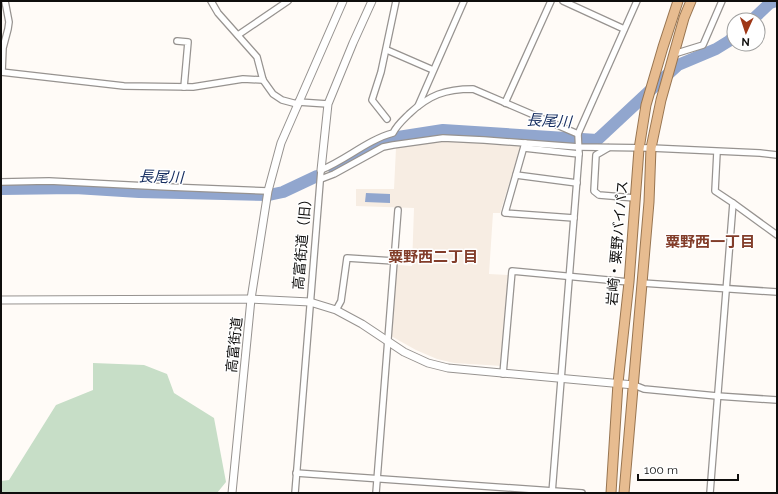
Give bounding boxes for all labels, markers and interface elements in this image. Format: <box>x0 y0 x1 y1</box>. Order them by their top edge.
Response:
north arrow <box>726 12 766 52</box>
text: N <box>741 35 750 48</box>
water label: 長尾川 <box>526 111 574 131</box>
water label: 長尾川 <box>138 167 186 187</box>
street label: 岩崎・粟野バイパス <box>604 180 630 306</box>
street label: 高富街道（旧） <box>290 191 314 291</box>
district label: 粟野西一丁目 <box>665 233 755 251</box>
district label: 粟野西二丁目 <box>388 248 478 266</box>
street label: 高富街道 <box>223 316 245 374</box>
scale bar <box>638 456 738 482</box>
text: 100 m <box>644 463 678 477</box>

